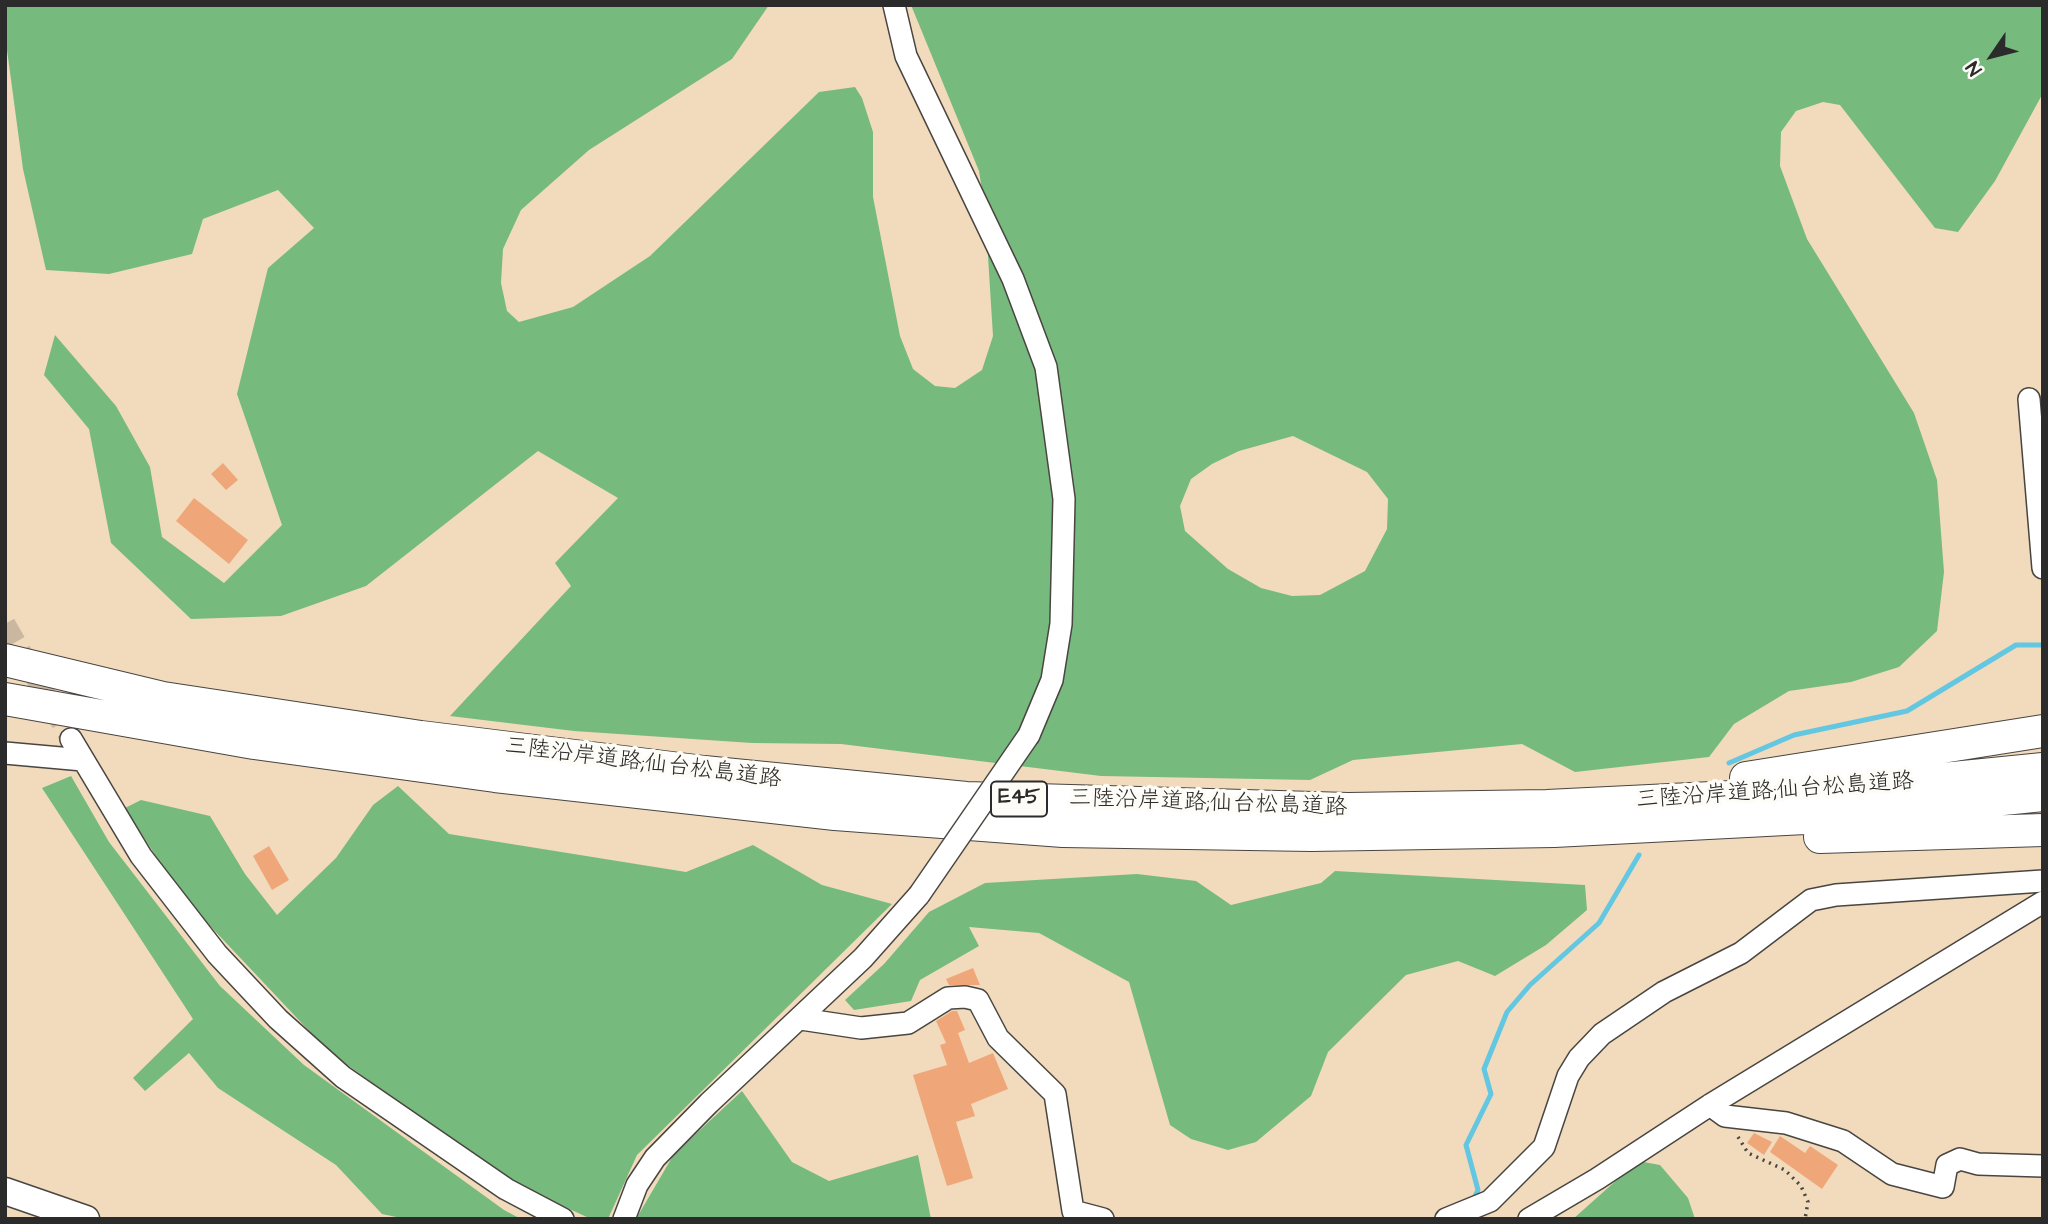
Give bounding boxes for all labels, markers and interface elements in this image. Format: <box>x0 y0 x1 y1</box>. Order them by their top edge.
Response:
north arrow <box>1957 21 2027 91</box>
text: N <box>1960 56 1989 81</box>
street label: 三陸沿岸道路;仙台松島道路 <box>503 733 783 795</box>
street label: 三陸沿岸道路;仙台松島道路 <box>1635 769 1915 815</box>
road number: E45 <box>991 782 1047 816</box>
street label: 三陸沿岸道路;仙台松島道路 <box>1068 785 1348 823</box>

